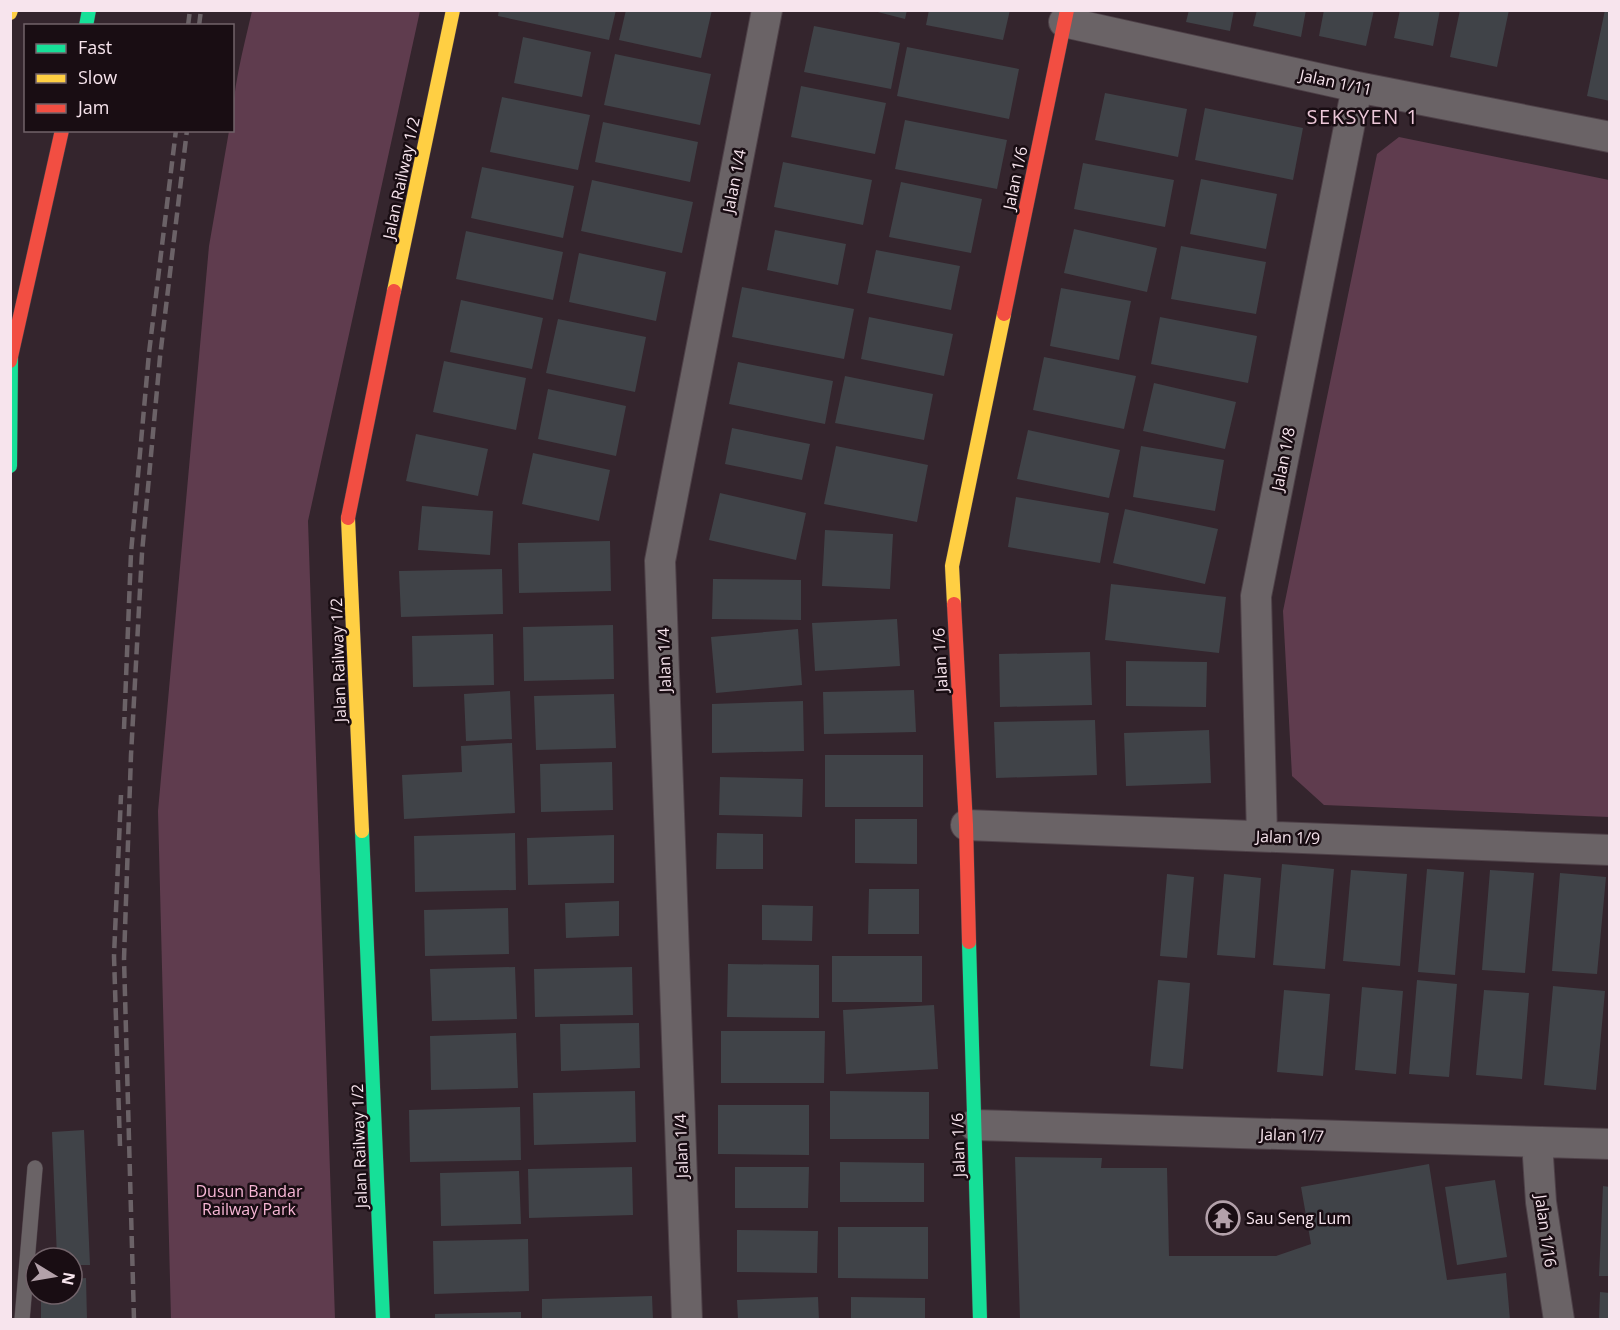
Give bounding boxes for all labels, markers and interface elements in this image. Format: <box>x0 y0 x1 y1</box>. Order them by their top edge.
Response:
legend <box>24 24 234 132</box>
text: Fast <box>78 35 112 59</box>
street label: Jalan 1/11 <box>1296 63 1374 100</box>
text: Slow <box>78 65 117 89</box>
text: Jam <box>76 95 110 119</box>
district label: SEKSYEN 1 <box>1307 103 1419 130</box>
street label: Jalan Railway 1/2 <box>377 115 425 243</box>
street label: Jalan 1/6 <box>997 144 1032 214</box>
street label: Jalan 1/4 <box>717 147 751 217</box>
street label: Jalan 1/8 <box>1266 425 1300 495</box>
street label: Jalan Railway 1/2 <box>325 597 351 725</box>
street label: Jalan 1/6 <box>927 627 953 695</box>
street label: Jalan 1/4 <box>652 628 676 694</box>
street label: Jalan 1/9 <box>1254 825 1320 849</box>
street label: Jalan Railway 1/2 <box>346 1083 372 1211</box>
street label: Jalan 1/6 <box>946 1113 970 1179</box>
street label: Jalan 1/4 <box>669 1114 693 1180</box>
street label: Jalan 1/7 <box>1258 1123 1324 1147</box>
park label: Dusun Bandar Railway Park <box>195 1180 303 1220</box>
street label: Jalan 1/16 <box>1530 1191 1562 1269</box>
temple icon: Sau Seng Lum <box>1205 1200 1241 1236</box>
place label: Sau Seng Lum <box>1246 1207 1351 1229</box>
north arrow <box>24 1246 84 1306</box>
text: N <box>57 1270 81 1287</box>

